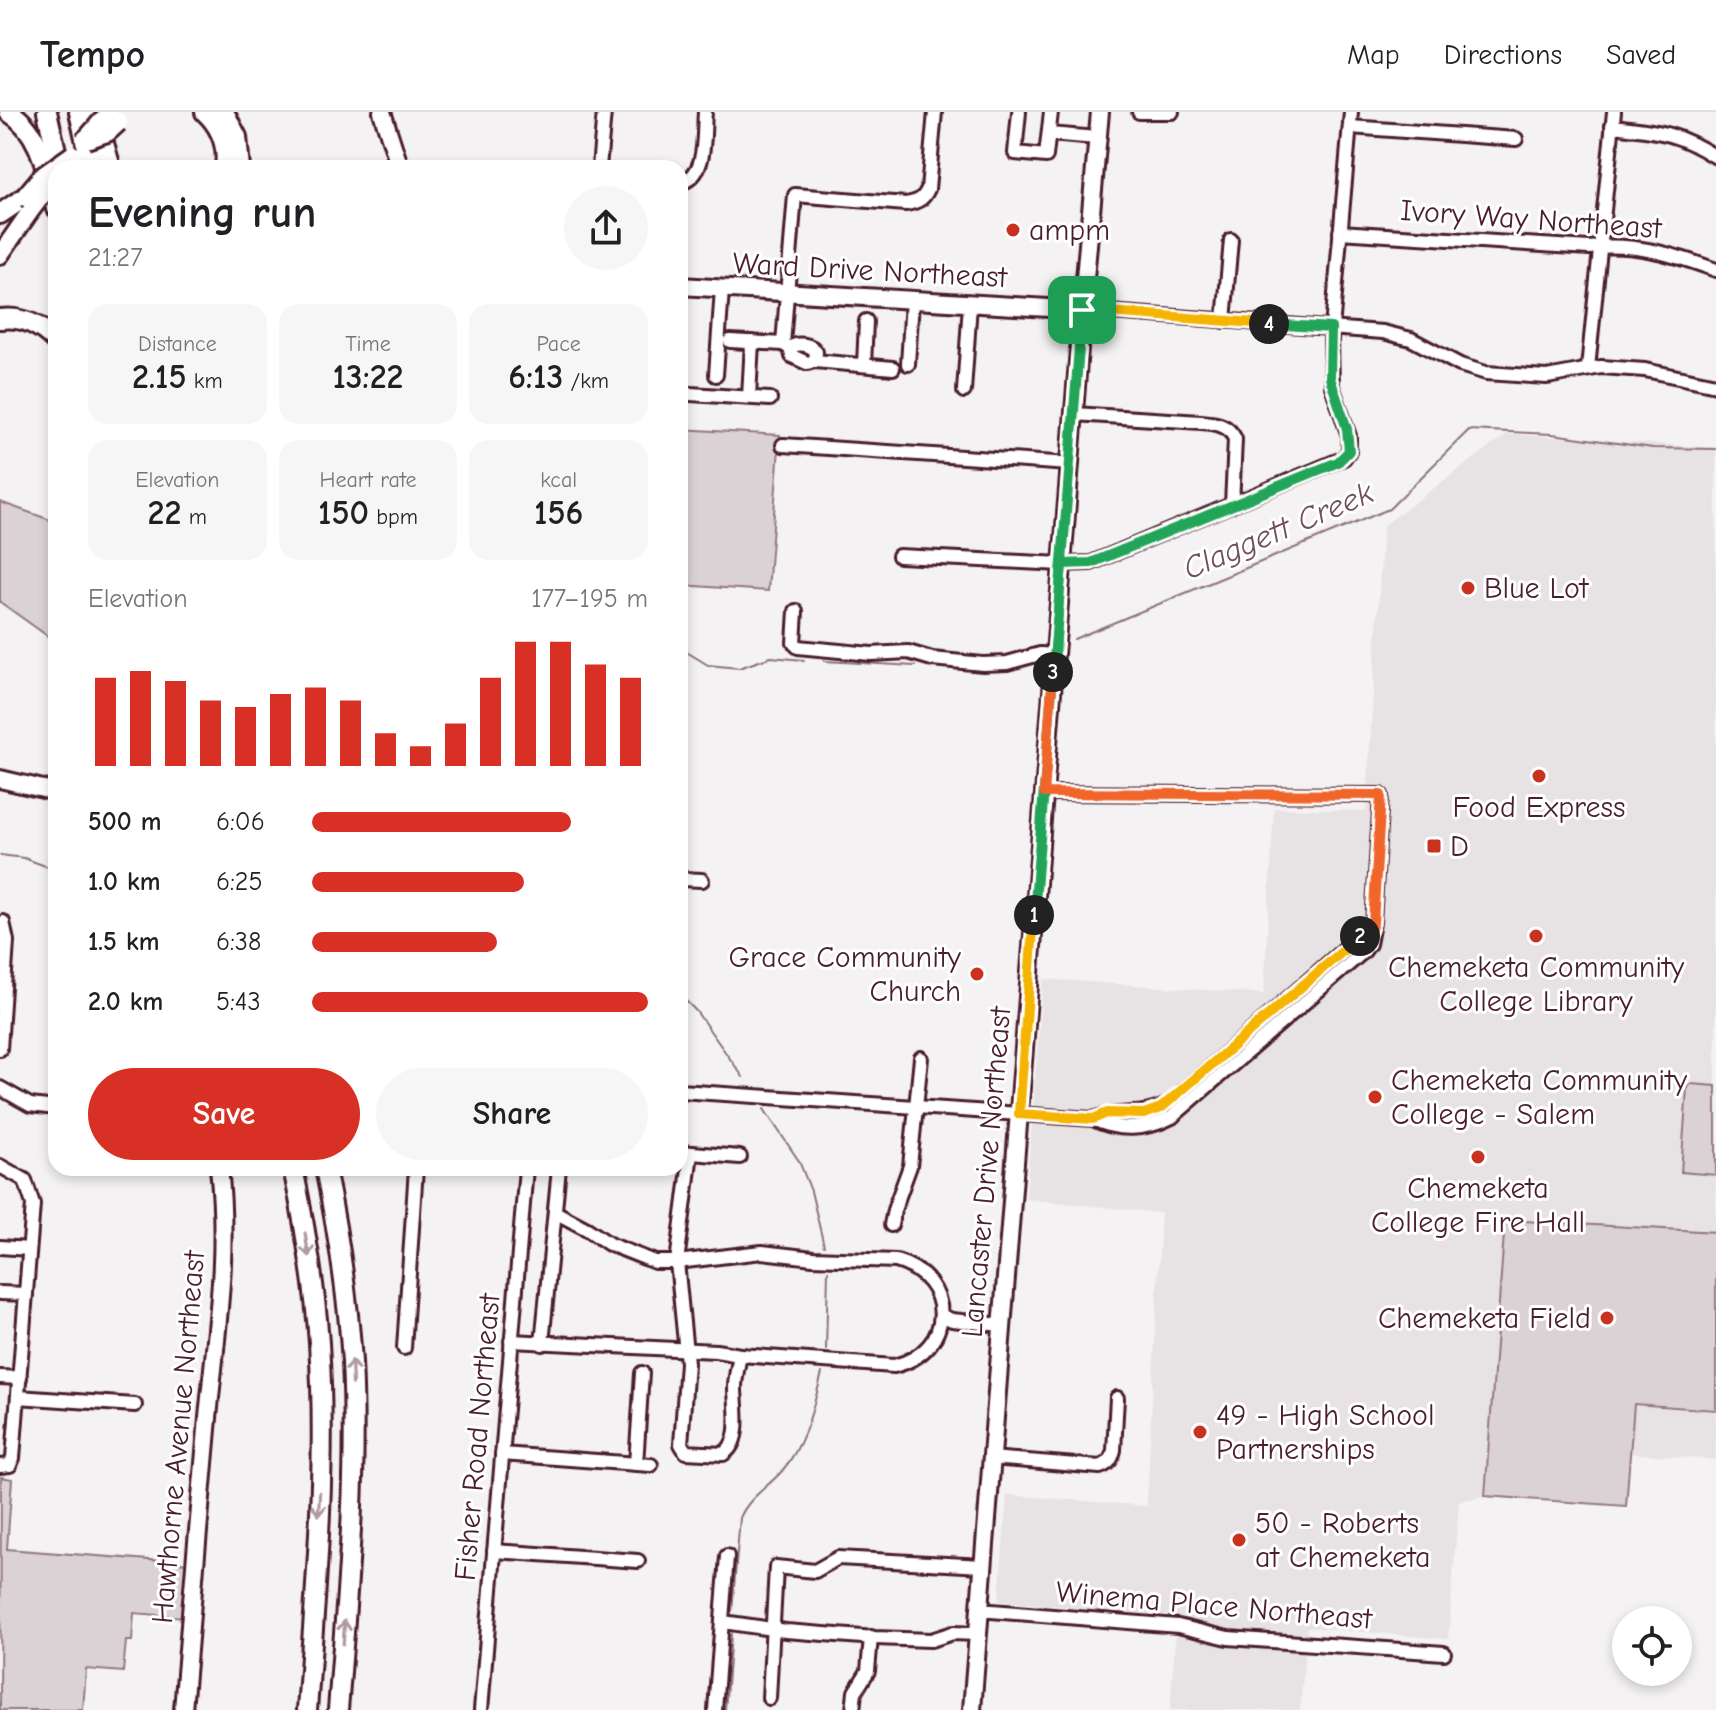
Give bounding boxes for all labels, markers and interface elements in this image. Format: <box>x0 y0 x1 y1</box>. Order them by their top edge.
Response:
text: Tempo <box>40 33 145 77</box>
text: Map <box>1347 39 1400 71</box>
text: Directions <box>1444 39 1562 71</box>
text: Saved <box>1606 39 1676 71</box>
button: share <box>564 186 648 270</box>
text: Evening run <box>88 187 316 238</box>
street label: Ivory Way Northeast <box>1399 193 1664 246</box>
place label: ampm <box>1029 213 1110 248</box>
marker: ampm <box>1004 221 1022 239</box>
text: 21:27 <box>88 243 142 273</box>
street label: Ward Drive Northeast <box>732 246 1009 295</box>
pin <box>1048 276 1116 344</box>
icon: arrive <box>1060 288 1104 332</box>
pin: 4 <box>1249 304 1289 344</box>
text: 4 <box>1264 311 1274 337</box>
text: Distance <box>138 331 217 357</box>
text: Time <box>345 331 391 357</box>
text: Pace <box>536 331 581 357</box>
text: 2.15 <box>132 357 186 397</box>
text: 13:22 <box>332 357 404 397</box>
text: 6:13 <box>508 357 563 397</box>
text: km <box>186 368 223 394</box>
text: /km <box>563 368 609 394</box>
text: Elevation <box>135 467 219 493</box>
text: Heart rate <box>319 467 416 493</box>
text: kcal <box>540 467 577 493</box>
water label: Claggett Creek <box>1178 474 1379 587</box>
text: 22 <box>148 493 181 533</box>
text: 150 <box>318 493 369 533</box>
text: 156 <box>534 493 583 533</box>
text: m <box>181 504 207 530</box>
text: bpm <box>369 504 418 530</box>
place label: Blue Lot <box>1484 571 1590 606</box>
marker: Blue Lot <box>1459 579 1477 597</box>
text: Elevation <box>88 584 188 614</box>
text: 177–195 m <box>531 584 648 614</box>
pin: 3 <box>1033 652 1073 692</box>
text: 3 <box>1048 659 1058 685</box>
marker: Food Express <box>1530 767 1548 785</box>
place label: Food Express <box>1453 790 1625 825</box>
text: 500 m <box>88 807 162 837</box>
text: 6:06 <box>216 807 265 837</box>
place label: D <box>1450 829 1469 864</box>
marker: D <box>1425 837 1443 855</box>
text: 1.0 km <box>88 867 160 897</box>
text: 6:25 <box>216 867 263 897</box>
pin: 1 <box>1014 895 1054 935</box>
text: 1 <box>1030 902 1038 928</box>
pin: 2 <box>1340 916 1380 956</box>
text: 2 <box>1355 923 1365 949</box>
text: 1.5 km <box>88 927 159 957</box>
text: 6:38 <box>216 927 261 957</box>
marker: Chemeketa Community College Library <box>1527 927 1545 945</box>
place label: Grace Community Church <box>729 940 962 1009</box>
place label: Chemeketa Community College Library <box>1388 950 1685 1019</box>
marker: Grace Community Church <box>968 965 986 983</box>
text: 2.0 km <box>88 987 163 1017</box>
text: 5:43 <box>216 987 261 1017</box>
street label: Lancaster Drive Northeast <box>955 1004 1019 1339</box>
place label: Chemeketa Community College - Salem <box>1391 1063 1688 1132</box>
button: Save <box>88 1068 360 1160</box>
button: Share <box>376 1068 648 1160</box>
marker: Chemeketa Community College - Salem <box>1366 1088 1384 1106</box>
marker: Chemeketa College Fire Hall <box>1469 1148 1487 1166</box>
place label: Chemeketa College Fire Hall <box>1371 1171 1585 1240</box>
one-way arrow <box>300 1232 315 1257</box>
street label: Hawthorne Avenue Northeast <box>145 1248 212 1625</box>
street label: Fisher Road Northeast <box>448 1291 508 1582</box>
place label: Chemeketa Field <box>1378 1301 1591 1336</box>
marker: Chemeketa Field <box>1598 1309 1616 1327</box>
one-way arrow <box>344 1360 359 1386</box>
place label: 49 - High School Partnerships <box>1216 1398 1434 1467</box>
marker: 49 - High School Partnerships <box>1191 1423 1209 1441</box>
one-way arrow <box>312 1490 327 1517</box>
place label: 50 - Roberts at Chemeketa <box>1255 1506 1431 1575</box>
marker: 50 - Roberts at Chemeketa <box>1230 1531 1248 1549</box>
street label: Winema Place Northeast <box>1055 1574 1375 1637</box>
map controls <box>1612 1606 1692 1686</box>
button: locate <box>1612 1606 1692 1686</box>
one-way arrow <box>337 1619 352 1646</box>

